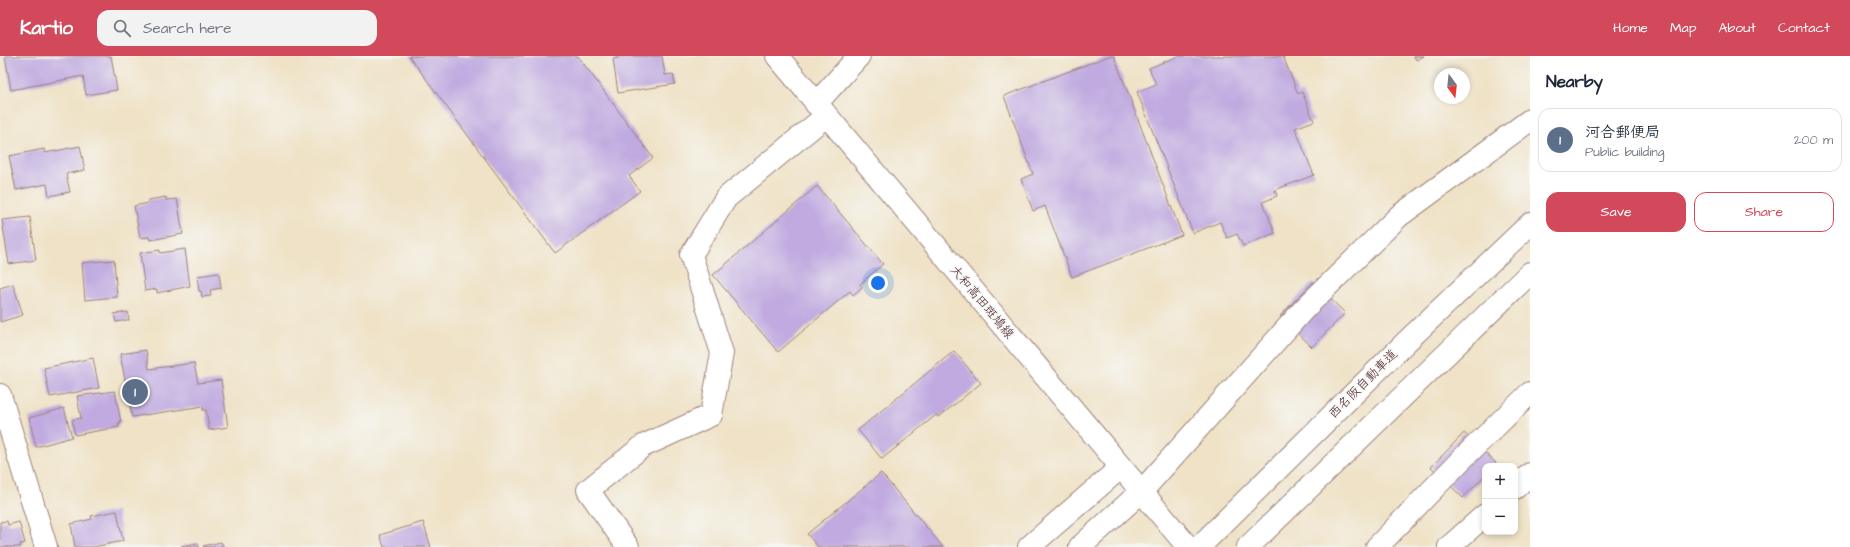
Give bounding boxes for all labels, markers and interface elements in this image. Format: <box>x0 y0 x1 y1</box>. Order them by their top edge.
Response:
search box <box>97 10 377 46</box>
text: Kartio <box>20 15 73 42</box>
icon: search <box>111 17 133 39</box>
text: Search here <box>143 18 231 39</box>
text: Home <box>1613 18 1648 38</box>
text: Map <box>1670 18 1696 38</box>
text: About <box>1718 18 1756 38</box>
text: Contact <box>1778 18 1830 38</box>
north arrow <box>1434 68 1470 104</box>
text: Nearby <box>1546 70 1603 94</box>
text: 河合郵便局 <box>1585 122 1660 143</box>
text: 1 <box>1559 131 1561 149</box>
text: 200 m <box>1794 131 1833 149</box>
text: Public building <box>1585 143 1664 161</box>
button: Save <box>1546 192 1686 232</box>
button: Share <box>1694 192 1834 232</box>
street label: 大和高田斑鳩線 <box>946 261 1019 343</box>
your location <box>868 273 888 293</box>
street label: 西名阪自動車道 <box>1324 345 1402 423</box>
pin: 1 <box>122 377 148 407</box>
map controls <box>1482 463 1518 535</box>
button: + <box>1482 463 1518 499</box>
button: − <box>1482 499 1518 535</box>

